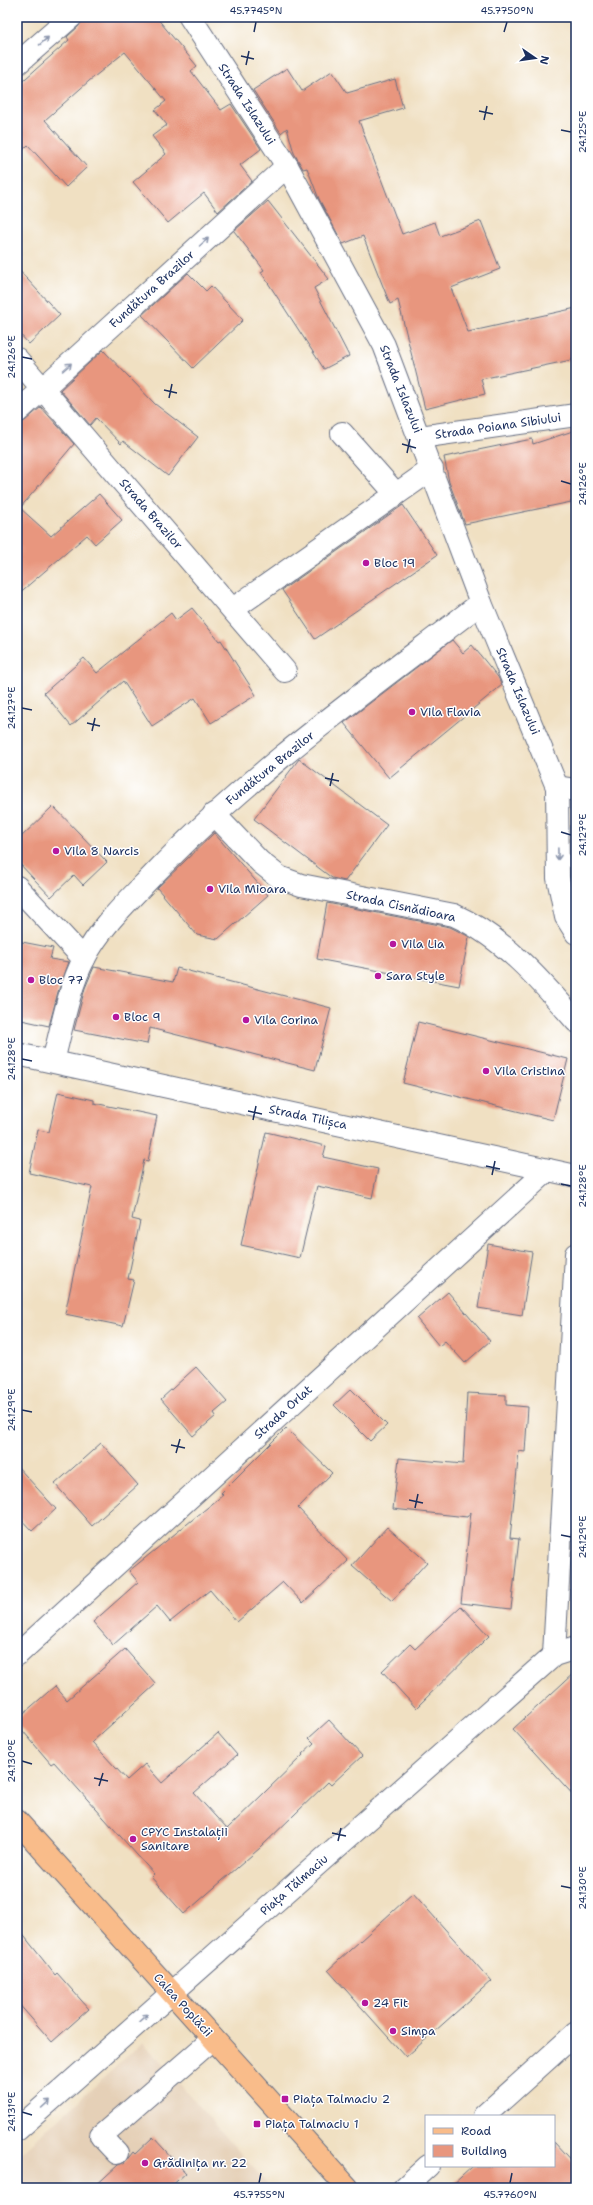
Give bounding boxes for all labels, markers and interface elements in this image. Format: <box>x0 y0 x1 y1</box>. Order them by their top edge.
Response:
text: 45.7745°N <box>230 4 282 17</box>
text: 45.7750°N <box>480 4 534 17</box>
one-way arrow <box>39 36 49 45</box>
north arrow <box>515 38 555 78</box>
text: N <box>536 54 553 66</box>
street label: Strada Islazului <box>215 60 279 148</box>
text: 24.125°E <box>576 111 589 153</box>
one-way arrow <box>199 237 209 246</box>
street label: Fundătura Brazilor <box>106 246 198 332</box>
text: 24.126°E <box>5 335 18 379</box>
street label: Strada Islazului <box>376 343 426 435</box>
one-way arrow <box>61 363 71 372</box>
street label: Strada Poiana Sibiului <box>434 409 562 443</box>
text: 24.126°E <box>576 462 589 506</box>
street label: Strada Brazilor <box>116 475 186 553</box>
place label: Bloc 19 <box>374 555 415 571</box>
marker: Bloc 19 <box>361 558 371 568</box>
street label: Strada Islazului <box>492 645 544 737</box>
text: 24.127°E <box>5 686 18 730</box>
place label: Vila Flavia <box>420 704 481 720</box>
marker: Vila Flavia <box>407 707 417 717</box>
street label: Fundătura Brazilor <box>222 727 318 809</box>
text: 24.127°E <box>576 813 589 857</box>
place label: Vila 8 Narcis <box>64 843 139 859</box>
marker: Vila 8 Narcis <box>51 846 61 856</box>
one-way arrow <box>554 847 562 860</box>
place label: Vila Mioara <box>218 881 287 897</box>
marker: Vila Mioara <box>205 884 215 894</box>
street label: Strada Cisnădioara <box>345 887 458 926</box>
place label: Vila Lia <box>401 936 445 952</box>
marker: Vila Lia <box>388 939 398 949</box>
place label: Sara Style <box>386 968 445 984</box>
marker: Sara Style <box>373 971 383 981</box>
place label: Bloc 77 <box>39 972 83 988</box>
marker: Bloc 77 <box>26 975 36 985</box>
place label: Bloc 9 <box>124 1009 161 1025</box>
marker: Bloc 9 <box>111 1012 121 1022</box>
place label: Vila Corina <box>254 1012 319 1028</box>
marker: Vila Corina <box>241 1015 251 1025</box>
text: 24.128°E <box>5 1037 18 1081</box>
place label: Vila Cristina <box>494 1063 565 1079</box>
marker: Vila Cristina <box>481 1066 491 1076</box>
street label: Strada Tilișca <box>268 1101 349 1133</box>
text: 24.128°E <box>576 1164 589 1208</box>
street label: Strada Orlat <box>250 1382 316 1442</box>
text: 24.129°E <box>5 1388 18 1432</box>
text: 24.129°E <box>576 1515 589 1559</box>
text: 24.130°E <box>5 1739 18 1783</box>
place label: CPYC Instalații Sanitare <box>141 1824 228 1854</box>
marker: CPYC Instalații Sanitare <box>128 1834 138 1844</box>
street label: Piața Tălmaciu <box>257 1851 332 1919</box>
text: 24.130°E <box>576 1866 589 1910</box>
street label: Calea Poplăcii <box>150 1970 216 2040</box>
place label: 24 Fit <box>373 1995 408 2011</box>
marker: 24 Fit <box>360 1998 370 2008</box>
one-way arrow <box>138 2014 148 2023</box>
place label: Simpa <box>401 2023 436 2039</box>
marker: Simpa <box>388 2026 398 2036</box>
place label: Piața Talmaciu 2 <box>293 2091 390 2107</box>
text: 24.131°E <box>5 2092 18 2132</box>
marker: Piața Talmaciu 2 <box>280 2094 290 2104</box>
one-way arrow <box>41 2100 51 2109</box>
legend <box>425 2115 555 2167</box>
place label: Piața Talmaciu 1 <box>265 2116 359 2132</box>
marker: Piața Talmaciu 1 <box>252 2119 262 2129</box>
text: Road <box>461 2123 492 2139</box>
text: Building <box>461 2143 507 2159</box>
place label: Grădinița nr. 22 <box>153 2155 247 2171</box>
marker: Grădinița nr. 22 <box>140 2158 150 2168</box>
text: 45.7755°N <box>233 2188 285 2201</box>
text: 45.7760°N <box>483 2188 537 2201</box>

